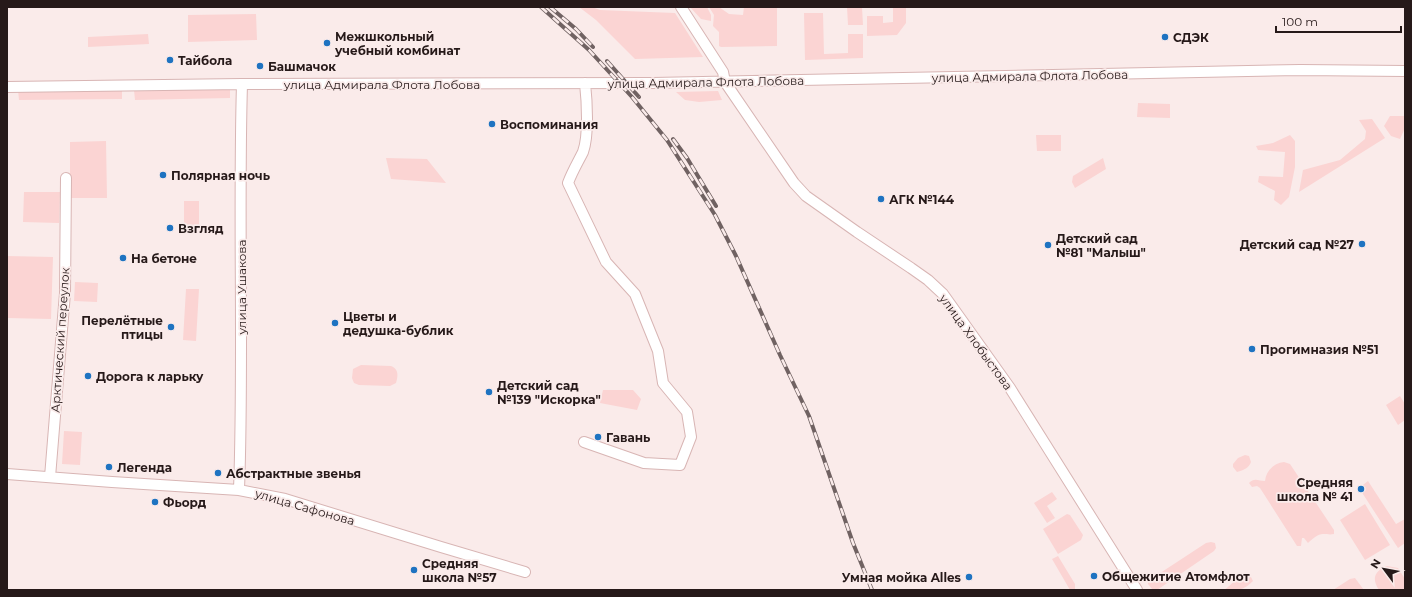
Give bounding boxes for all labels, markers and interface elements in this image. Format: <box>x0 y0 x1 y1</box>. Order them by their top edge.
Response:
scale bar <box>1276 8 1401 34</box>
text: 100 m <box>1282 14 1318 29</box>
place label: Межшкольный учебный комбинат <box>334 29 461 58</box>
place label: СДЭК <box>1173 30 1209 45</box>
marker: СДЭК <box>1160 32 1170 42</box>
marker: Межшкольный учебный комбинат <box>322 38 332 48</box>
place label: Тайбола <box>178 53 232 68</box>
marker: Тайбола <box>165 55 175 65</box>
place label: Башмачок <box>268 59 336 74</box>
marker: Башмачок <box>255 61 265 71</box>
street label: улица Адмирала Флота Лобова <box>931 67 1128 85</box>
street label: улица Адмирала Флота Лобова <box>607 73 804 91</box>
street label: улица Адмирала Флота Лобова <box>283 77 480 92</box>
place label: Воспоминания <box>500 117 598 132</box>
marker: Воспоминания <box>487 119 497 129</box>
place label: Полярная ночь <box>171 168 270 183</box>
marker: Полярная ночь <box>158 170 168 180</box>
place label: АГК №144 <box>889 192 955 207</box>
marker: АГК №144 <box>876 194 886 204</box>
place label: Взгляд <box>178 221 224 236</box>
marker: Взгляд <box>165 223 175 233</box>
place label: Детский сад №81 "Малыш" <box>1056 231 1146 260</box>
place label: Детский сад №27 <box>1240 237 1355 252</box>
street label: улица Ушакова <box>234 239 249 336</box>
marker: Детский сад №27 <box>1357 239 1367 249</box>
marker: Детский сад №81 "Малыш" <box>1043 240 1053 250</box>
place label: На бетоне <box>131 251 197 266</box>
marker: На бетоне <box>118 253 128 263</box>
street label: Арктический переулок <box>47 267 73 413</box>
street label: улица Хлобыстова <box>936 290 1016 393</box>
place label: Цветы и дедушка-бублик <box>343 309 454 338</box>
place label: Перелётные птицы <box>81 313 163 342</box>
marker: Цветы и дедушка-бублик <box>330 318 340 328</box>
marker: Перелётные птицы <box>166 322 176 332</box>
place label: Прогимназия №51 <box>1260 342 1379 357</box>
marker: Прогимназия №51 <box>1247 344 1257 354</box>
place label: Дорога к ларьку <box>96 369 204 384</box>
marker: Дорога к ларьку <box>83 371 93 381</box>
place label: Детский сад №139 "Искорка" <box>497 378 601 407</box>
marker: Детский сад №139 "Искорка" <box>484 387 494 397</box>
place label: Гавань <box>606 430 650 445</box>
marker: Гавань <box>593 432 603 442</box>
place label: Легенда <box>117 460 172 475</box>
marker: Легенда <box>104 462 114 472</box>
place label: Абстрактные звенья <box>226 466 361 481</box>
marker: Абстрактные звенья <box>213 468 223 478</box>
place label: Средняя школа № 41 <box>1277 475 1353 504</box>
marker: Средняя школа № 41 <box>1356 484 1366 494</box>
street label: улица Сафонова <box>252 485 357 528</box>
place label: Фьорд <box>163 495 207 510</box>
marker: Фьорд <box>150 497 160 507</box>
north arrow <box>1364 549 1404 589</box>
place label: Средняя школа №57 <box>422 556 497 585</box>
text: N <box>1367 556 1384 571</box>
marker: Средняя школа №57 <box>409 565 419 575</box>
place label: Общежитие Атомфлот <box>1102 569 1250 584</box>
place label: Умная мойка Alles <box>842 570 962 585</box>
marker: Общежитие Атомфлот <box>1089 571 1099 581</box>
marker: Умная мойка Alles <box>964 572 974 582</box>

